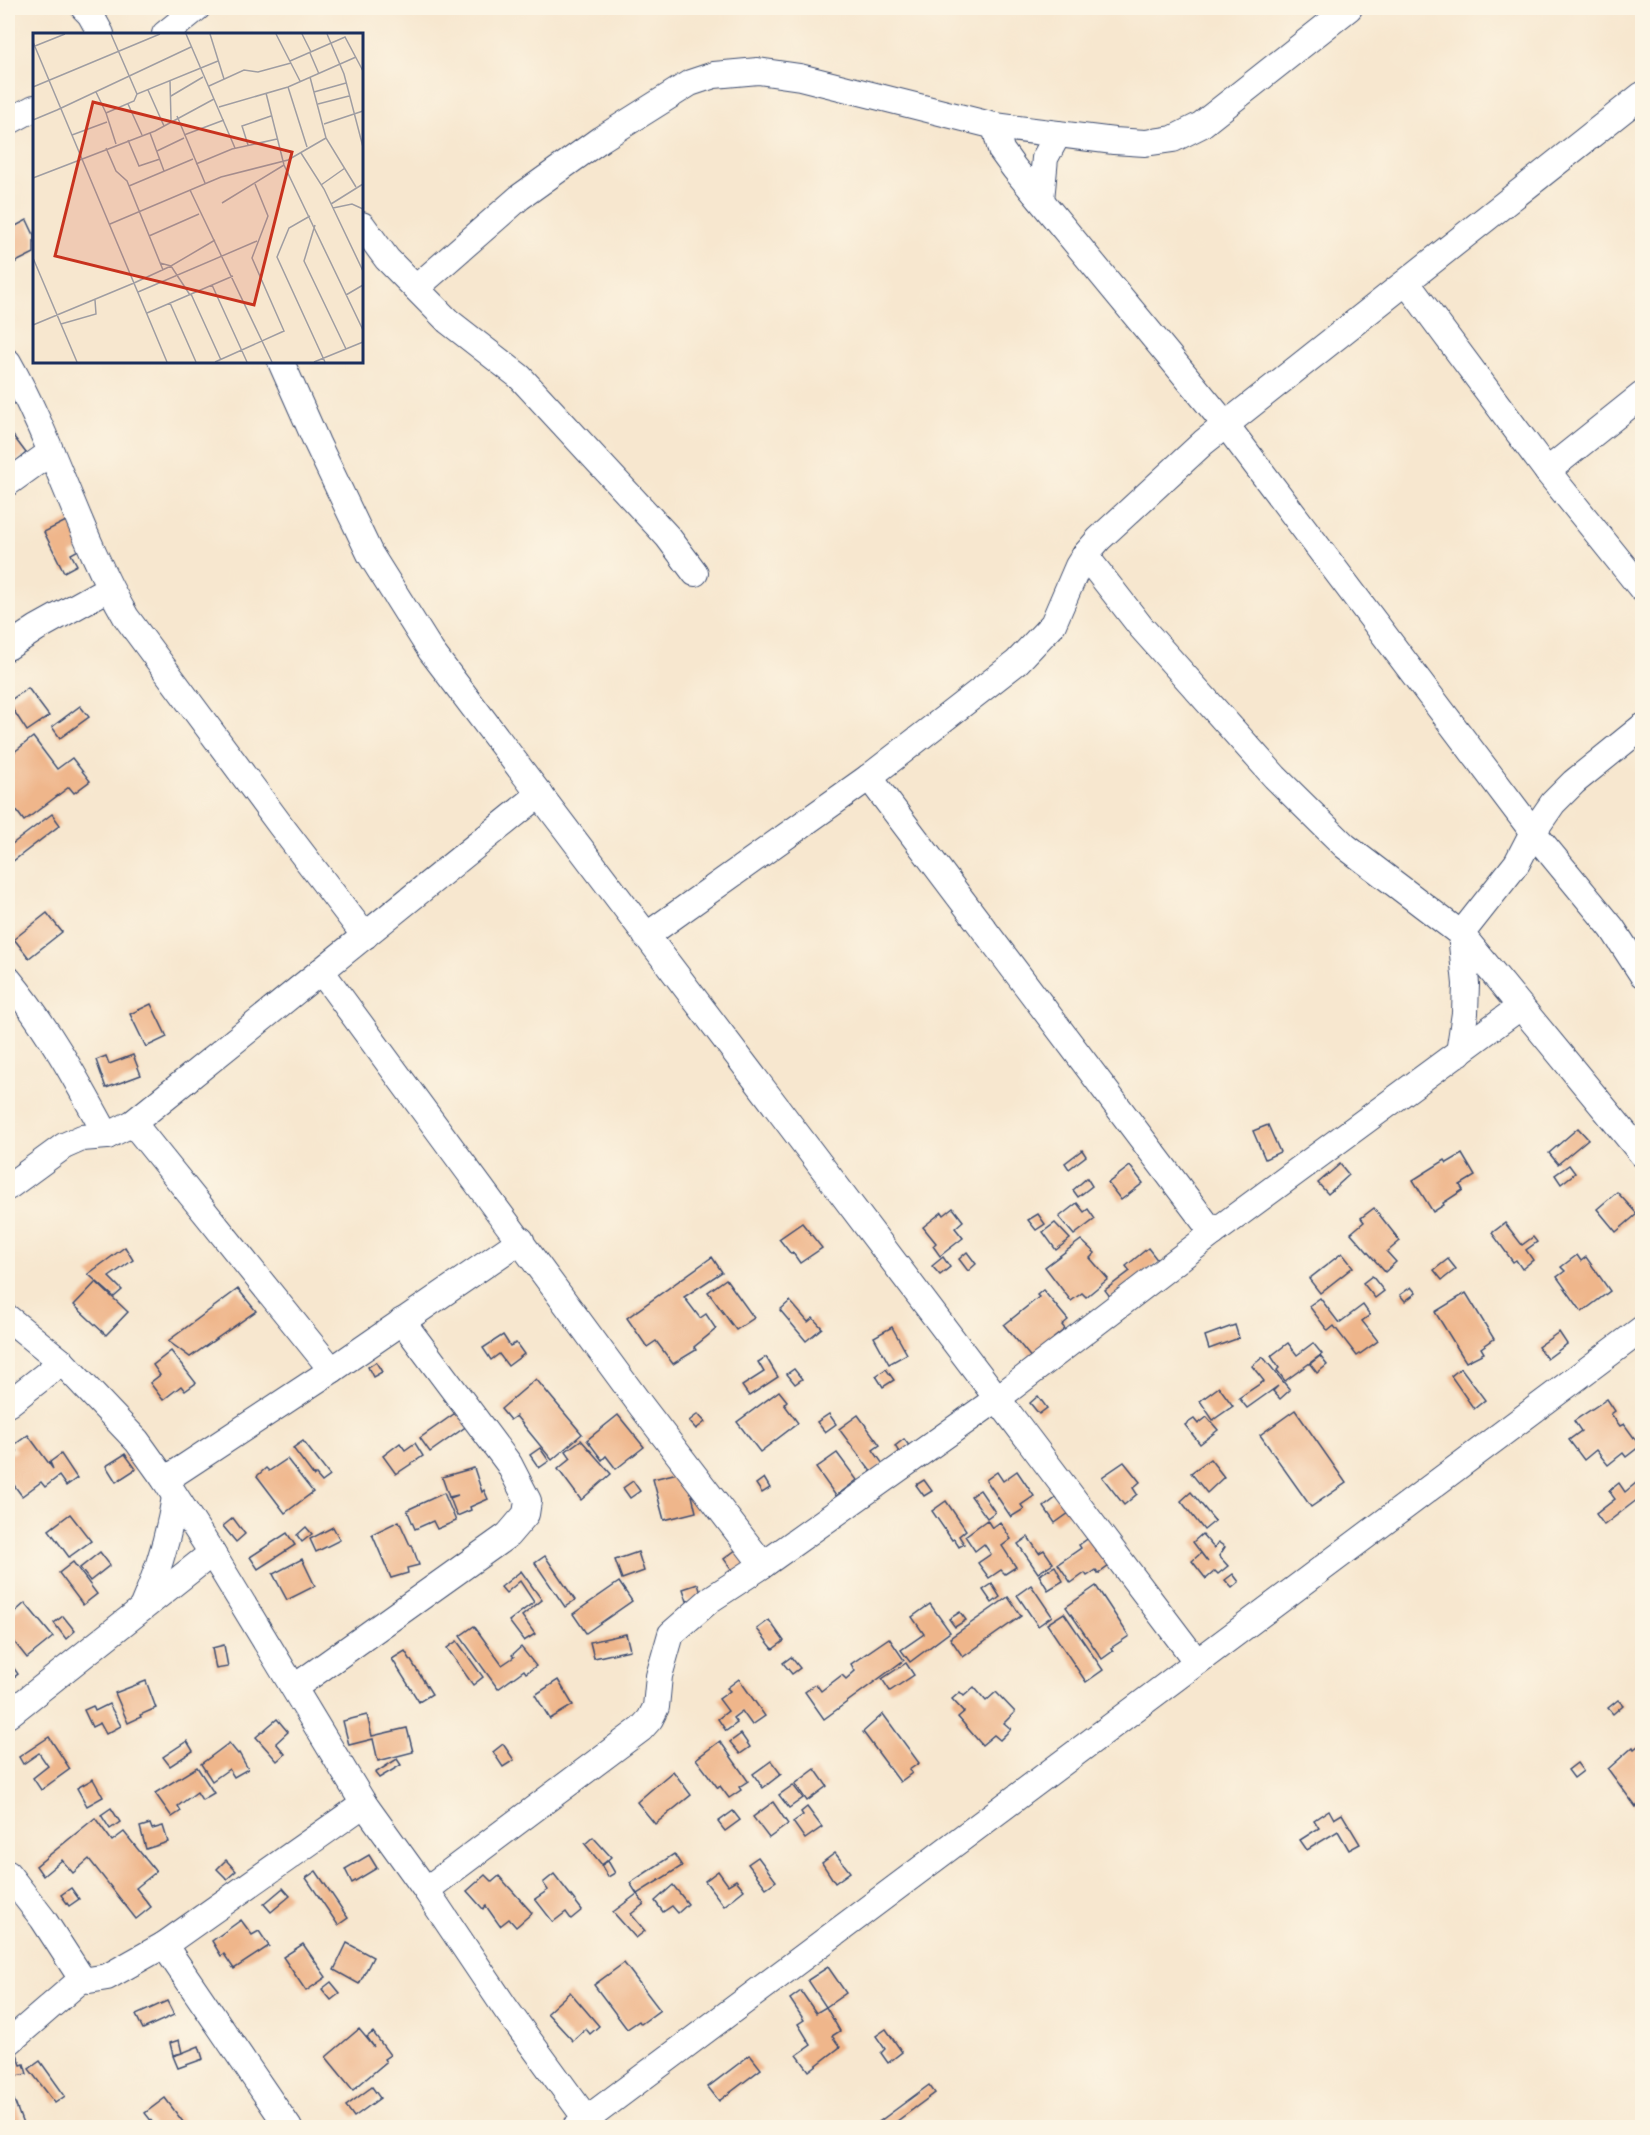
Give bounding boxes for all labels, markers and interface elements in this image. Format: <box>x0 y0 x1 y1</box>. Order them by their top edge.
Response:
inset map <box>33 33 363 363</box>

